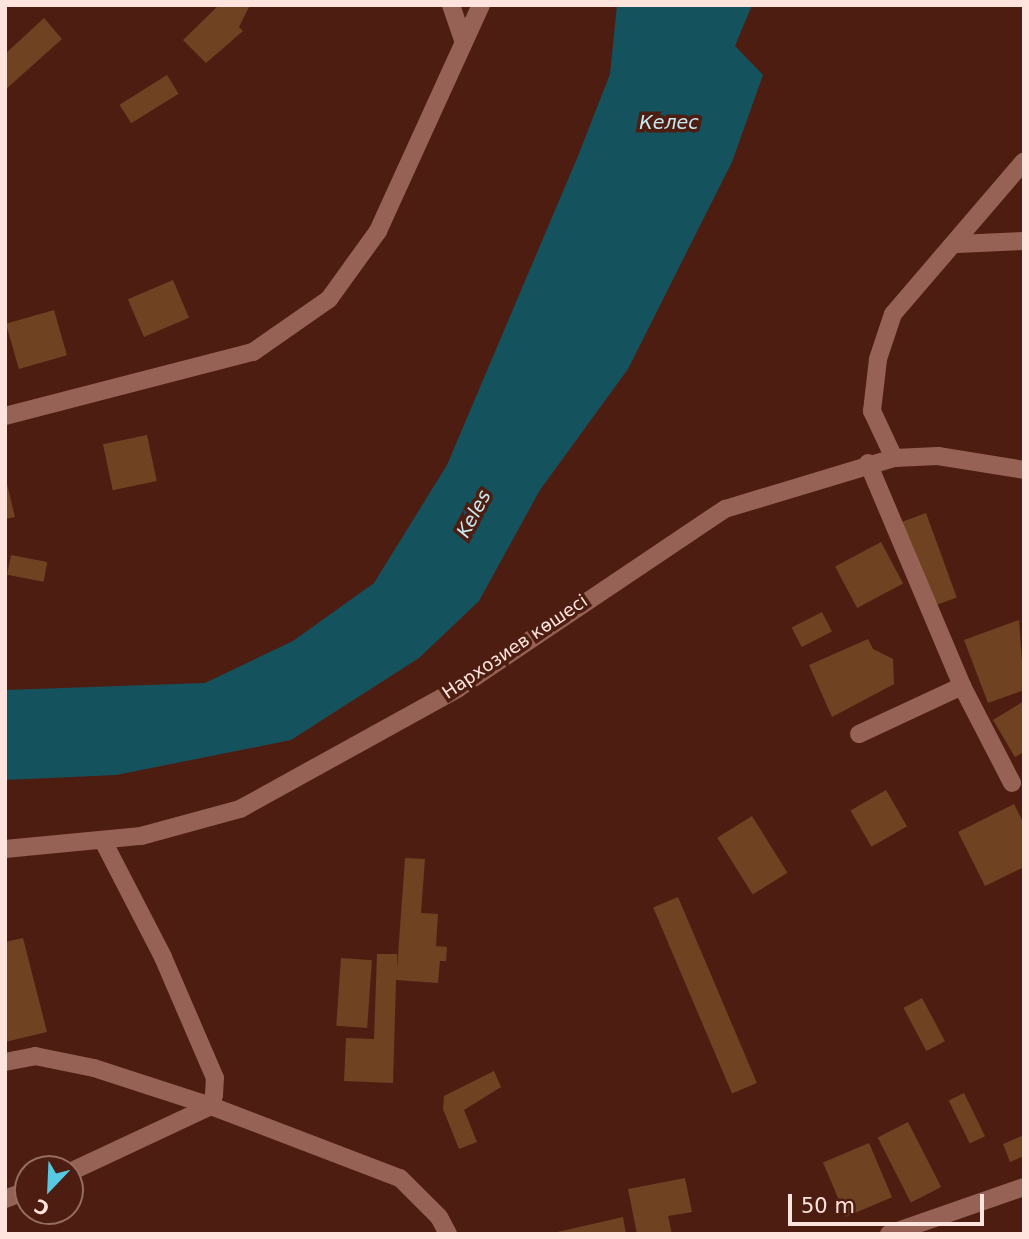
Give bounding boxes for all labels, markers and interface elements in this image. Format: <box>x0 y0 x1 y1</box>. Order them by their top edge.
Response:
water label: Келес <box>639 112 699 134</box>
water label: Keles <box>452 486 496 542</box>
street label: Нархозиев көшесі <box>438 590 592 704</box>
north arrow <box>14 1155 84 1225</box>
scale bar <box>791 1180 987 1224</box>
text: 50 m <box>801 1194 855 1218</box>
text: С <box>31 1195 52 1220</box>

